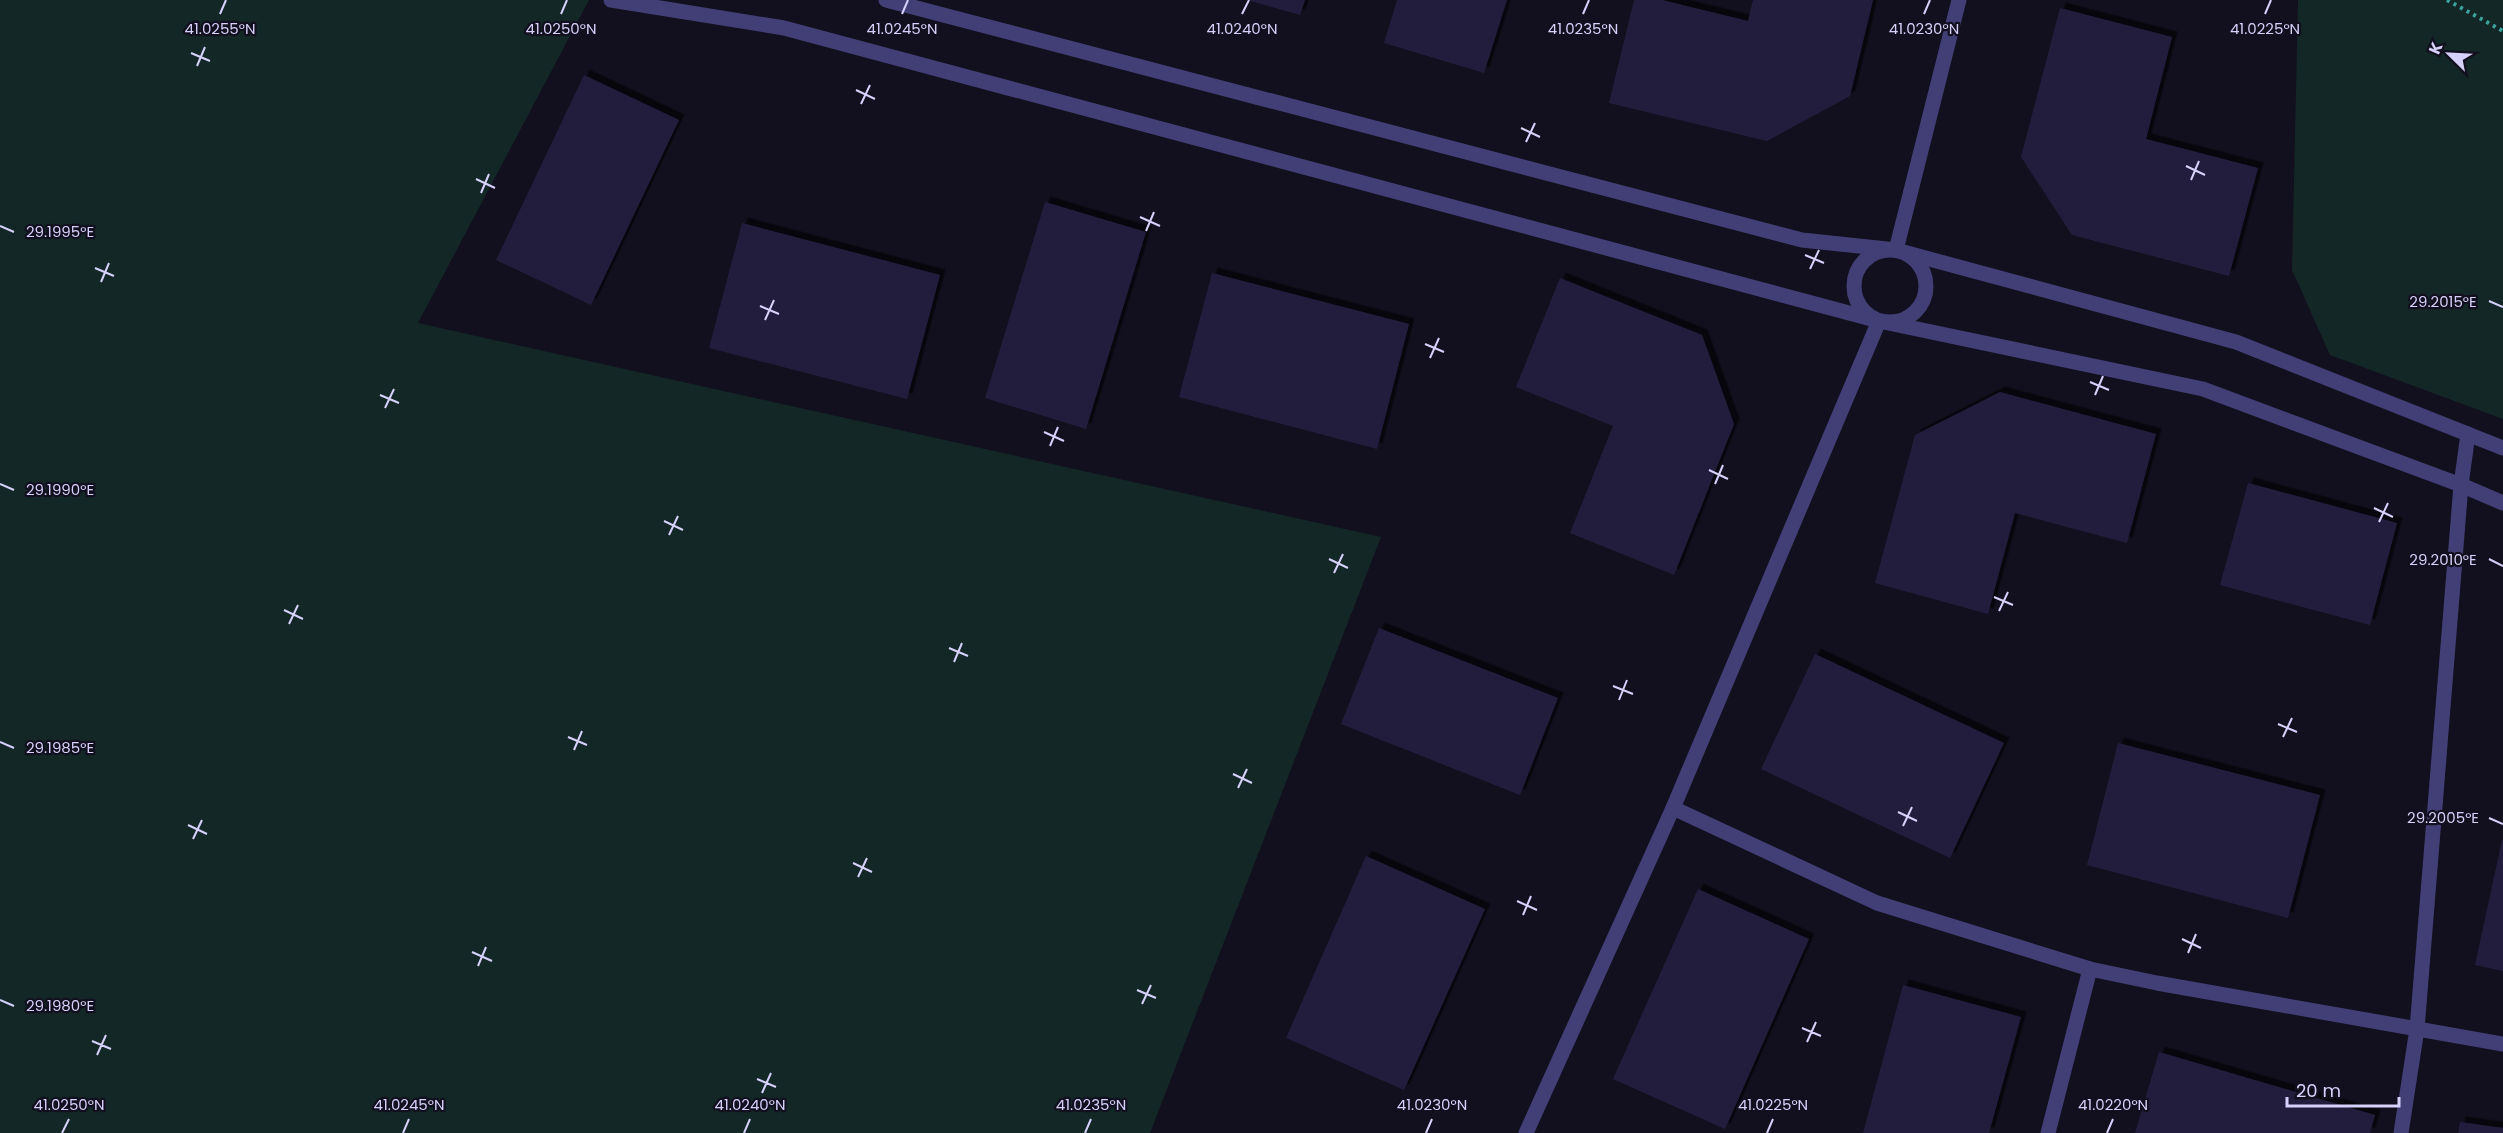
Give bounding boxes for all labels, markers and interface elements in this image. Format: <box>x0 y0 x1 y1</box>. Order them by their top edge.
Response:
text: 41.0255°N <box>185 18 255 39</box>
text: 41.0250°N <box>526 18 596 39</box>
text: 41.0245°N <box>867 18 937 39</box>
text: 41.0240°N <box>1207 18 1277 39</box>
text: 41.0235°N <box>1548 18 1618 39</box>
text: 41.0230°N <box>1889 18 1959 39</box>
text: 41.0225°N <box>2230 18 2300 39</box>
north arrow <box>2419 24 2479 84</box>
text: K <box>2423 38 2449 58</box>
text: 29.1995°E <box>26 221 94 242</box>
text: 29.2015°E <box>2409 291 2477 312</box>
text: 29.1990°E <box>26 479 94 500</box>
text: 29.2010°E <box>2409 549 2477 570</box>
text: 29.1985°E <box>26 737 94 758</box>
text: 29.2005°E <box>2407 807 2479 828</box>
text: 29.1980°E <box>26 995 94 1016</box>
scale bar <box>2287 1070 2400 1108</box>
text: 20 m <box>2296 1078 2341 1103</box>
text: 41.0250°N <box>34 1094 104 1115</box>
text: 41.0245°N <box>374 1094 444 1115</box>
text: 41.0240°N <box>715 1094 785 1115</box>
text: 41.0235°N <box>1056 1094 1126 1115</box>
text: 41.0230°N <box>1397 1094 1467 1115</box>
text: 41.0225°N <box>1738 1094 1808 1115</box>
text: 41.0220°N <box>2078 1094 2148 1115</box>

